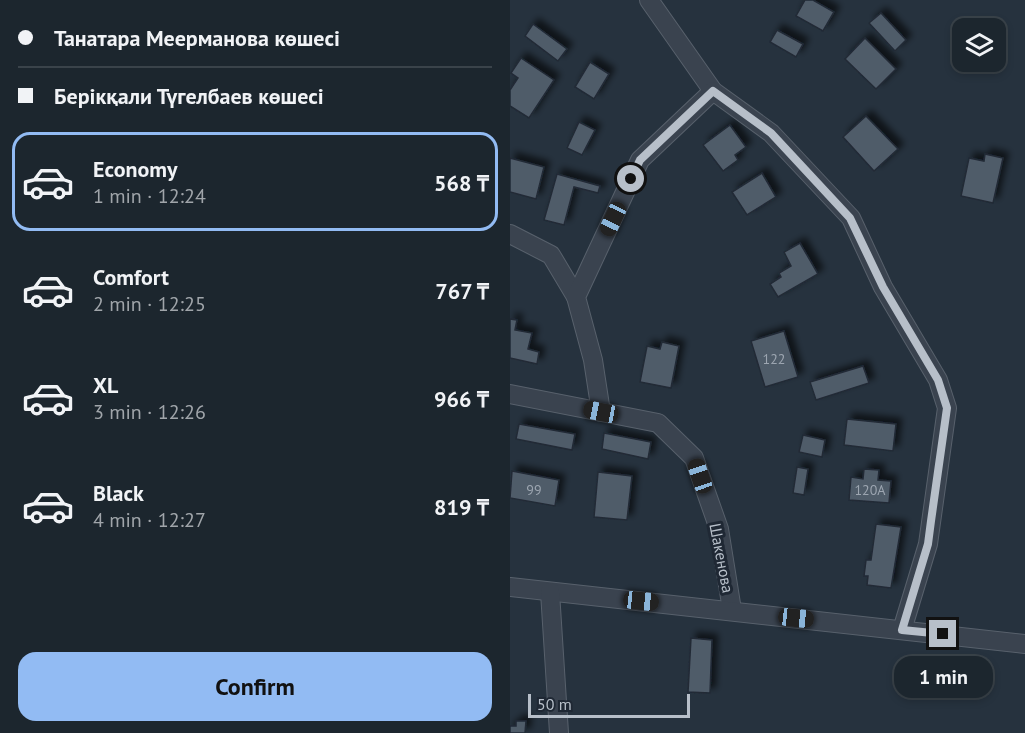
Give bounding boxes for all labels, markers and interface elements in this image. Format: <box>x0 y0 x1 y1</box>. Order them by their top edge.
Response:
map controls <box>952 18 1006 72</box>
button: layers <box>952 18 1006 72</box>
text: Танатара Меерманова көшесі <box>54 24 340 52</box>
text: Берікқали Түгелбаев көшесі <box>54 82 324 110</box>
icon: car <box>21 155 75 209</box>
text: Economy <box>93 155 177 183</box>
route start <box>617 165 644 192</box>
text: 568 ₸ <box>434 169 489 197</box>
text: 1 min · 12:24 <box>93 183 206 209</box>
car <box>597 199 629 239</box>
icon: car <box>21 263 75 317</box>
text: Comfort <box>93 263 169 291</box>
text: 767 ₸ <box>435 277 489 305</box>
text: 2 min · 12:25 <box>93 291 206 317</box>
house number: 122 <box>763 350 785 368</box>
icon: car <box>21 371 75 425</box>
text: XL <box>93 371 118 399</box>
text: 966 ₸ <box>434 385 489 413</box>
text: 3 min · 12:26 <box>93 399 206 425</box>
car <box>582 400 620 424</box>
car <box>686 456 714 496</box>
icon: car <box>21 479 75 533</box>
text: Black <box>93 479 144 507</box>
house number: 99 <box>526 481 542 499</box>
house number: 120А <box>854 481 886 499</box>
text: 819 ₸ <box>434 493 489 521</box>
text: 4 min · 12:27 <box>93 507 206 533</box>
street label: Шакенова <box>705 521 739 595</box>
car <box>622 590 660 612</box>
car <box>777 607 815 629</box>
route end <box>929 620 956 647</box>
button: Confirm <box>18 652 492 721</box>
callout: 1 min <box>894 655 992 697</box>
text: 1 min <box>919 664 968 690</box>
scale bar <box>528 691 690 718</box>
text: 50 m <box>537 694 572 714</box>

